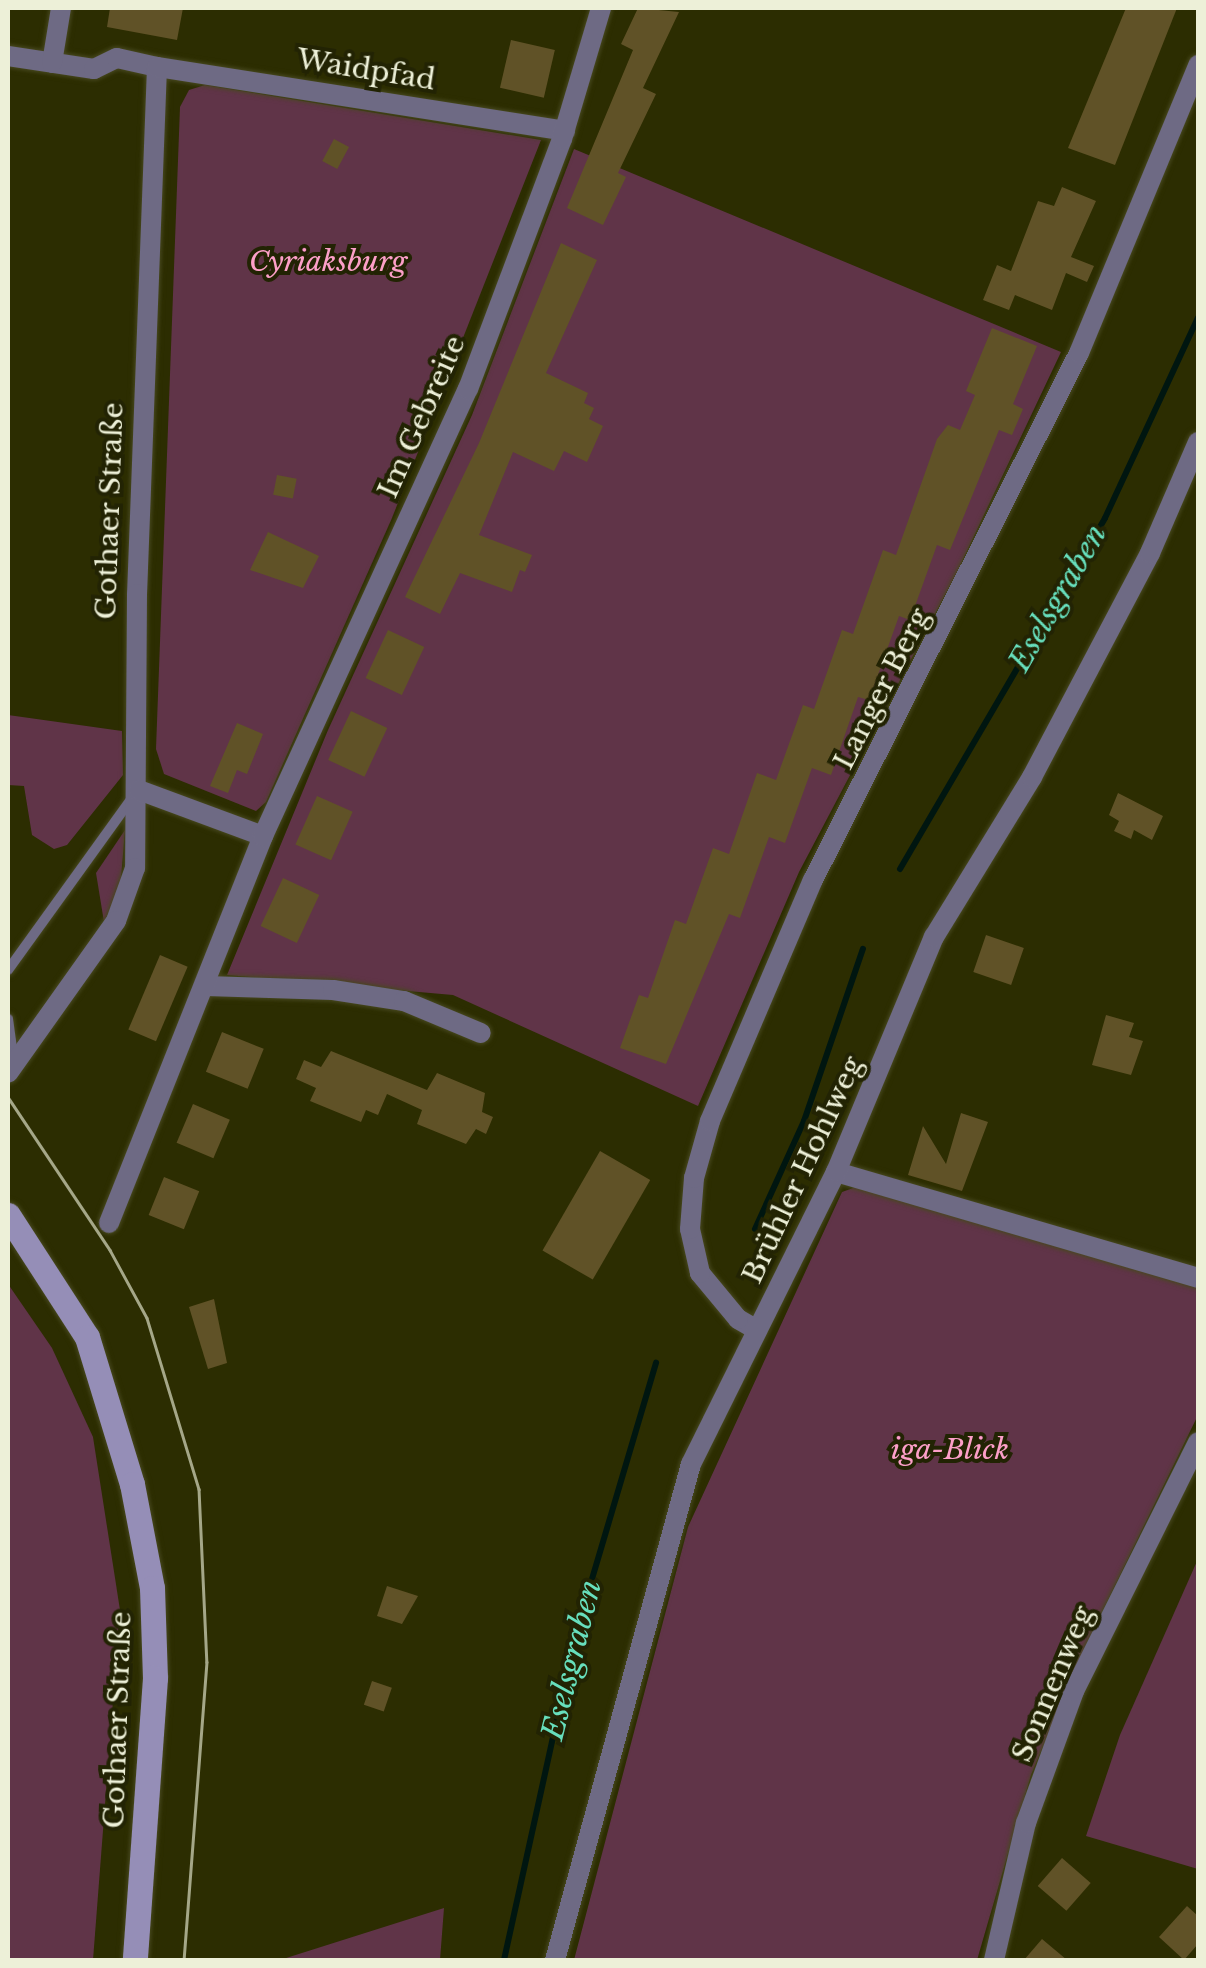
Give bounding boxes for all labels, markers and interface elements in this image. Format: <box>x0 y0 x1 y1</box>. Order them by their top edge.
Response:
street label: Waidpfad <box>295 43 437 97</box>
park label: Cyriaksburg <box>249 245 407 279</box>
street label: Im Gebreite <box>371 331 473 503</box>
street label: Gothaer Straße <box>89 401 131 621</box>
water label: Eselsgraben <box>1002 518 1114 678</box>
street label: Langer Berg <box>827 603 937 775</box>
street label: Brühler Hohlweg <box>736 1051 870 1289</box>
park label: iga-Blick <box>891 1433 1009 1467</box>
water label: Eselsgraben <box>535 1576 609 1744</box>
street label: Sonnenweg <box>1005 1601 1101 1767</box>
street label: Gothaer Straße <box>97 1610 139 1830</box>

